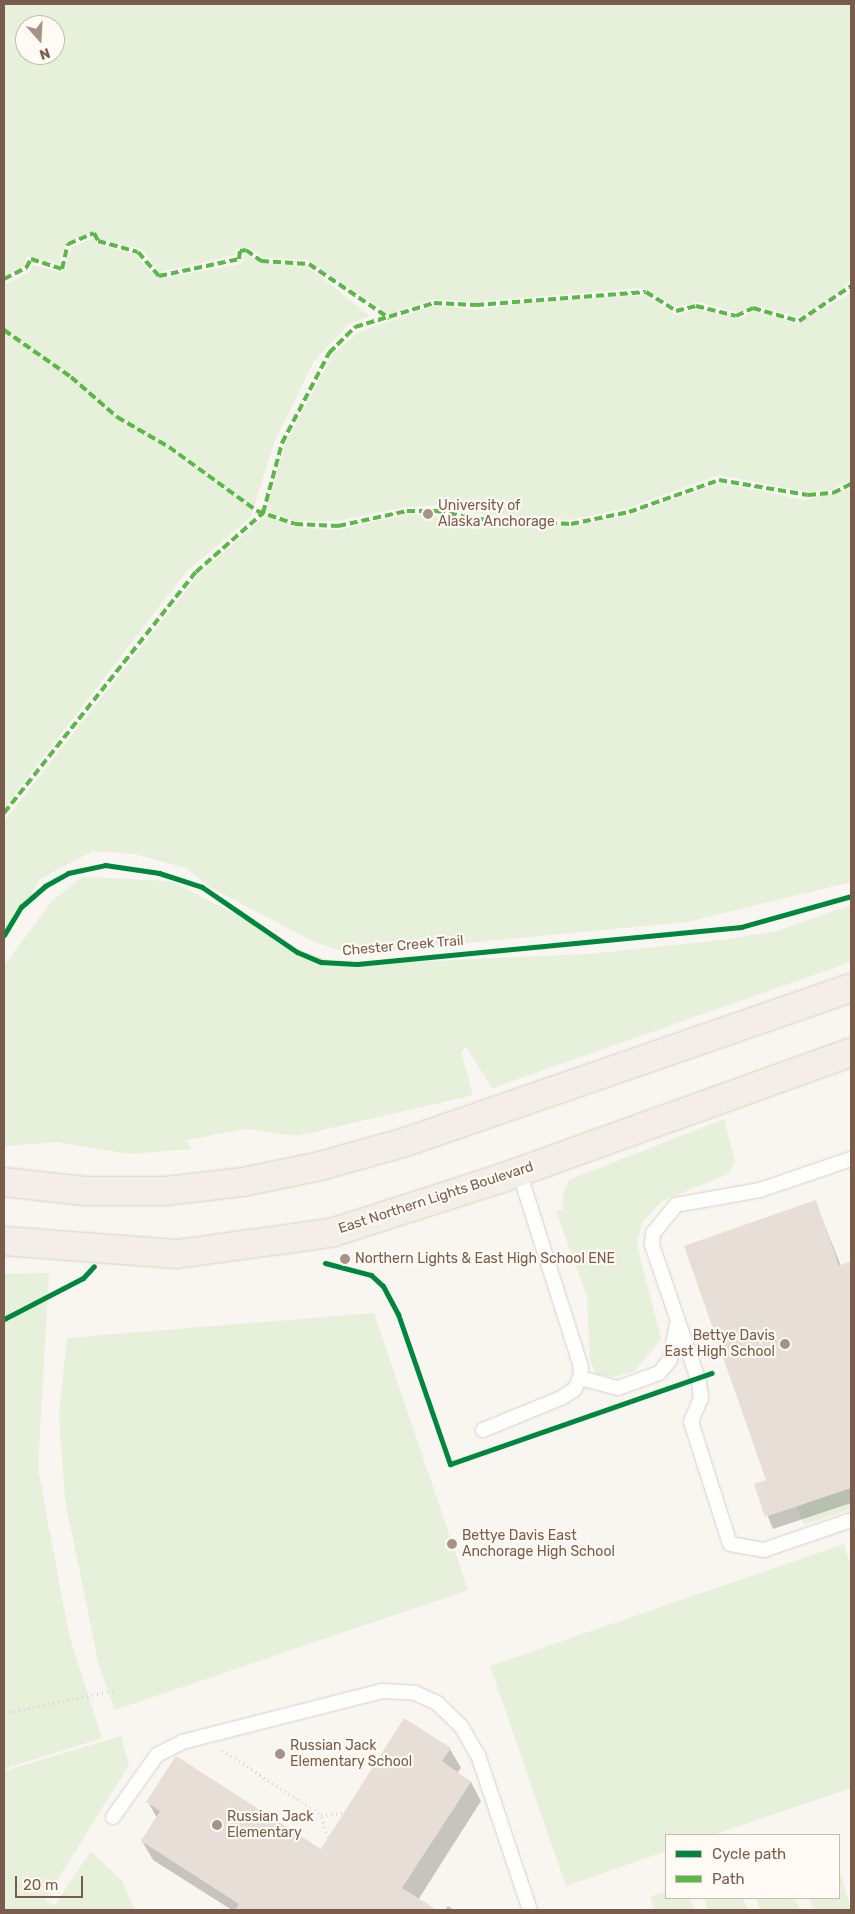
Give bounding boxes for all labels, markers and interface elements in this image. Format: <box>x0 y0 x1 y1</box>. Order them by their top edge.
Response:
north arrow <box>15 15 65 65</box>
text: N <box>37 44 52 63</box>
place label: University of Alaska Anchorage <box>438 498 555 530</box>
marker: University of Alaska Anchorage <box>422 508 434 520</box>
street label: Chester Creek Trail <box>341 932 465 960</box>
street label: East Northern Lights Boulevard <box>336 1158 536 1238</box>
place label: Northern Lights & East High School ENE <box>355 1251 615 1267</box>
marker: Northern Lights & East High School ENE <box>339 1253 351 1265</box>
place label: Bettye Davis East High School <box>665 1328 775 1360</box>
marker: Bettye Davis East High School <box>779 1338 791 1350</box>
place label: Bettye Davis East Anchorage High School <box>462 1528 615 1560</box>
marker: Bettye Davis East Anchorage High School <box>446 1538 458 1550</box>
place label: Russian Jack Elementary School <box>290 1738 413 1770</box>
marker: Russian Jack Elementary School <box>274 1748 286 1760</box>
place label: Russian Jack Elementary <box>227 1809 313 1841</box>
marker: Russian Jack Elementary <box>211 1819 223 1831</box>
legend <box>665 1834 840 1899</box>
text: Cycle path <box>712 1845 786 1863</box>
scale bar <box>18 1866 85 1898</box>
text: Path <box>712 1870 745 1888</box>
text: 20 m <box>23 1876 58 1894</box>

